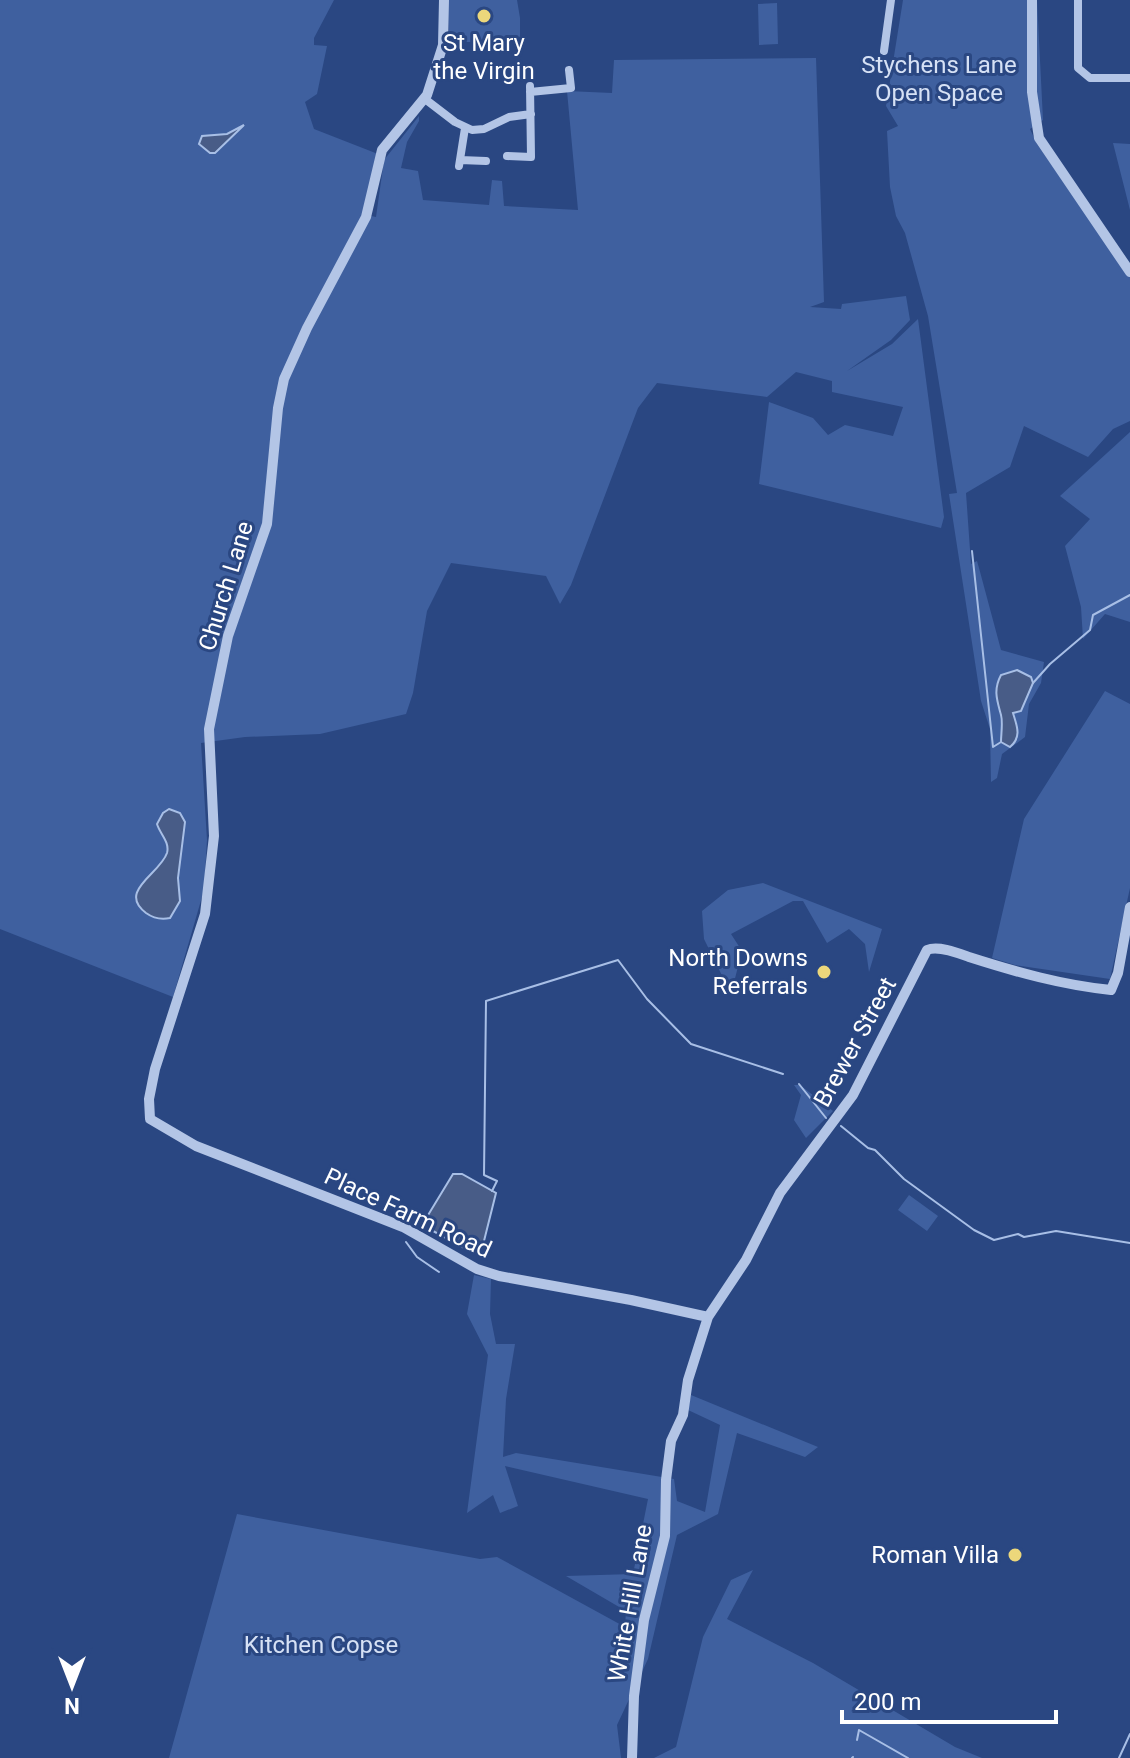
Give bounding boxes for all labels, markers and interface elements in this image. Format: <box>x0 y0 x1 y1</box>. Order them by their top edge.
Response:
marker: St Mary the Virgin <box>475 7 493 25</box>
place label: St Mary the Virgin <box>433 29 535 85</box>
park label: Stychens Lane Open Space <box>861 51 1017 107</box>
street label: Church Lane <box>193 518 259 654</box>
place label: North Downs Referrals <box>668 944 808 1000</box>
marker: North Downs Referrals <box>815 963 833 981</box>
street label: Brewer Street <box>808 972 902 1112</box>
street label: Place Farm Road <box>320 1162 496 1264</box>
street label: White Hill Lane <box>602 1522 658 1684</box>
place label: Roman Villa <box>871 1541 999 1569</box>
marker: Roman Villa <box>1006 1546 1024 1564</box>
park label: Kitchen Copse <box>244 1631 398 1659</box>
north arrow <box>32 1646 112 1726</box>
scale bar <box>842 1674 1056 1724</box>
text: 200 m <box>854 1688 921 1716</box>
text: N <box>64 1693 80 1718</box>

